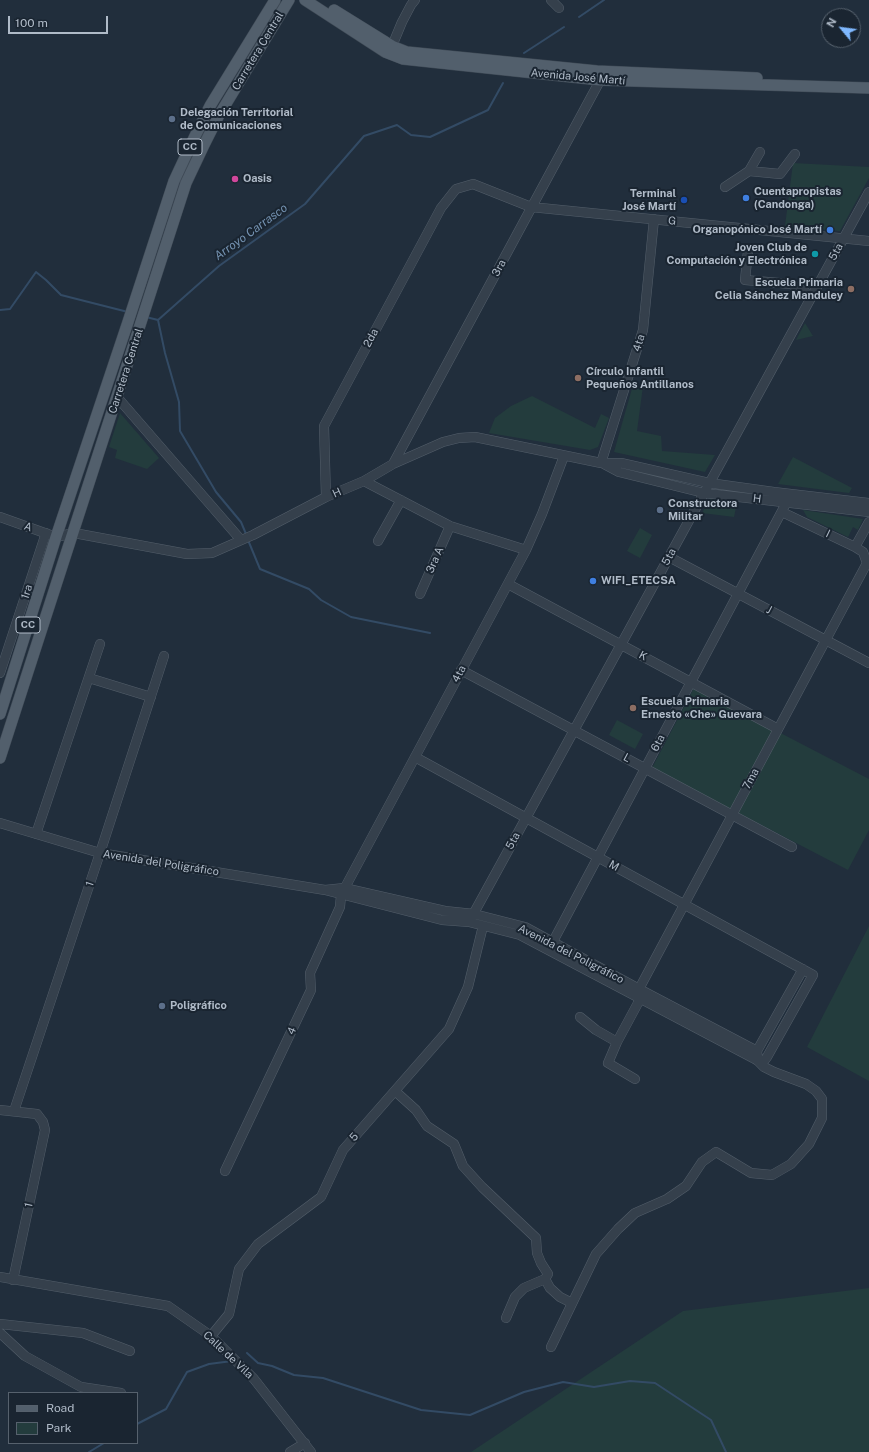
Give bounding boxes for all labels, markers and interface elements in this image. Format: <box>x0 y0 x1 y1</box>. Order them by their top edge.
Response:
scale bar <box>10 8 110 34</box>
north arrow <box>821 8 861 48</box>
street label: Carretera Central <box>229 9 287 93</box>
text: 100 m <box>15 16 48 30</box>
text: N <box>824 16 839 29</box>
street label: Avenida José Martí <box>530 66 626 88</box>
place label: Delegación Territorial de Comunicaciones <box>180 106 293 132</box>
marker: Delegación Territorial de Comunicaciones <box>167 114 177 124</box>
road number: CC <box>178 139 202 155</box>
place label: Oasis <box>243 172 272 186</box>
marker: Oasis <box>230 174 240 184</box>
place label: Cuentapropistas (Candonga) <box>754 185 841 211</box>
place label: Terminal José Martí <box>622 187 676 213</box>
marker: Cuentapropistas (Candonga) <box>741 193 751 203</box>
marker: Terminal José Martí <box>679 195 689 205</box>
water label: Arroyo Carrasco <box>212 201 290 263</box>
street label: G <box>667 214 677 228</box>
place label: Organopónico José Martí <box>693 223 822 237</box>
marker: Organopónico José Martí <box>825 225 835 235</box>
place label: Joven Club de Computación y Electrónica <box>667 241 807 267</box>
street label: 5ta <box>826 241 846 263</box>
marker: Joven Club de Computación y Electrónica <box>810 249 820 259</box>
street label: 3ra <box>489 257 509 279</box>
place label: Escuela Primaria Celia Sánchez Manduley <box>715 276 843 302</box>
marker: Escuela Primaria Celia Sánchez Manduley <box>846 284 856 294</box>
street label: 2da <box>361 326 381 350</box>
street label: Carretera Central <box>106 327 146 415</box>
street label: 4ta <box>630 333 648 353</box>
place label: Círculo Infantil Pequeños Antillanos <box>586 365 694 391</box>
marker: Círculo Infantil Pequeños Antillanos <box>573 373 583 383</box>
street label: H <box>330 485 344 501</box>
street label: H <box>752 492 762 506</box>
place label: Constructora Militar <box>668 497 737 523</box>
marker: Constructora Militar <box>655 505 665 515</box>
street label: A <box>22 519 34 535</box>
street label: I <box>824 527 832 541</box>
street label: 3ra A <box>423 545 447 575</box>
street label: 5ta <box>659 546 679 568</box>
place label: WIFI_ETECSA <box>601 574 676 588</box>
marker: WIFI_ETECSA <box>588 576 598 586</box>
street label: 1ra <box>18 583 36 601</box>
street label: J <box>764 603 774 617</box>
road number: CC <box>16 617 40 633</box>
street label: K <box>637 648 649 664</box>
street label: 4ta <box>449 663 469 685</box>
place label: Escuela Primaria Ernesto «Che» Guevara <box>641 695 762 721</box>
marker: Escuela Primaria Ernesto «Che» Guevara <box>628 703 638 713</box>
street label: 6ta <box>648 732 668 754</box>
street label: L <box>621 751 633 765</box>
street label: 7ma <box>740 766 762 792</box>
street label: 5ta <box>503 830 523 852</box>
street label: Avenida del Poligráfico <box>102 847 220 879</box>
street label: M <box>607 858 621 874</box>
street label: 1 <box>83 880 97 888</box>
street label: Avenida del Poligráfico <box>516 922 626 986</box>
place label: Poligráfico <box>170 999 227 1013</box>
marker: Poligráfico <box>157 1001 167 1011</box>
street label: 4 <box>285 1025 299 1037</box>
street label: 5 <box>347 1130 361 1144</box>
street label: 1 <box>22 1201 36 1209</box>
street label: Calle de Vila <box>200 1328 256 1382</box>
legend <box>8 1392 138 1444</box>
text: Road <box>46 1401 74 1415</box>
text: Park <box>46 1421 72 1435</box>

